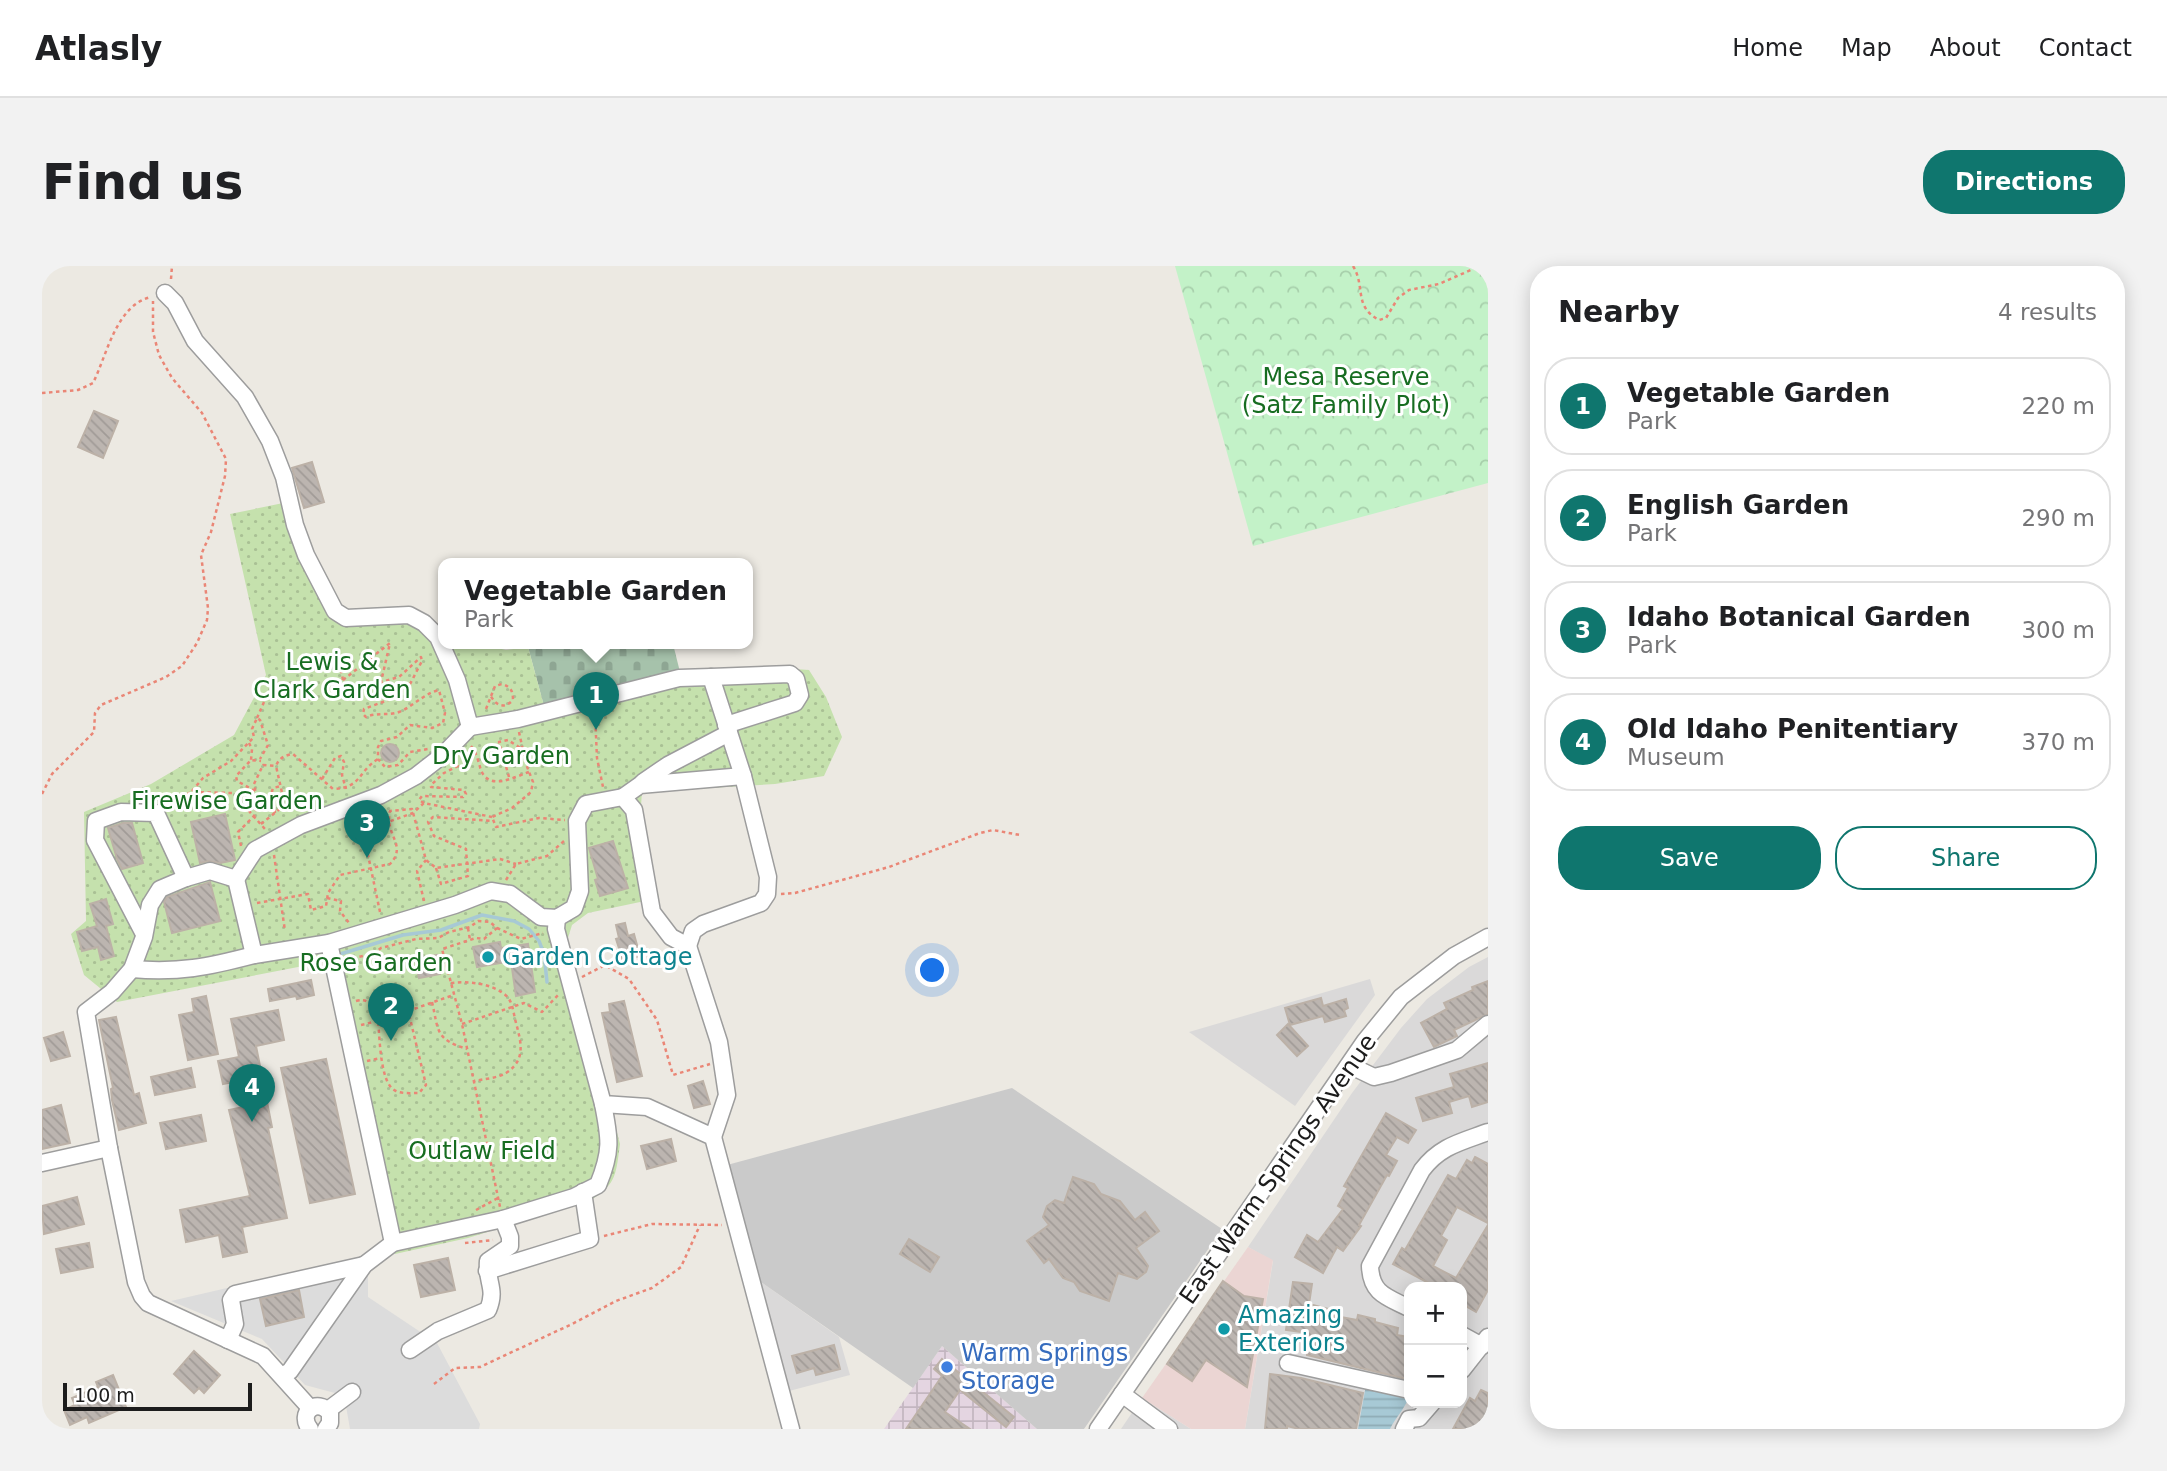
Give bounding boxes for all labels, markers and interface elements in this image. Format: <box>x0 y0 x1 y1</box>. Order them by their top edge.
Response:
text: Atlasly <box>35 29 162 68</box>
text: Home <box>1732 34 1803 62</box>
text: Map <box>1841 34 1892 62</box>
text: About <box>1930 34 2001 62</box>
text: Contact <box>2039 34 2132 62</box>
button: Directions <box>1923 150 2125 214</box>
text: Find us <box>42 154 243 211</box>
text: Nearby <box>1558 294 1680 329</box>
text: 4 results <box>1998 299 2097 325</box>
park label: Mesa Reserve (Satz Family Plot) <box>1242 363 1450 419</box>
text: Vegetable Garden <box>1627 378 1890 408</box>
text: 1 <box>1575 393 1591 419</box>
text: 220 m <box>2021 393 2095 419</box>
text: Park <box>1627 408 1677 434</box>
text: English Garden <box>1627 490 1849 520</box>
text: 2 <box>1575 505 1591 531</box>
text: 290 m <box>2021 505 2095 531</box>
text: Park <box>1627 520 1677 546</box>
popup <box>438 558 753 649</box>
text: Vegetable Garden <box>464 576 727 606</box>
text: Idaho Botanical Garden <box>1627 602 1971 632</box>
text: Park <box>464 606 514 632</box>
text: 3 <box>1575 617 1591 643</box>
text: 300 m <box>2021 617 2095 643</box>
text: Park <box>1627 632 1677 658</box>
park label: Lewis & Clark Garden <box>253 648 411 704</box>
pin: 1 <box>573 672 619 730</box>
text: Old Idaho Penitentiary <box>1627 714 1958 744</box>
text: 4 <box>1575 729 1591 755</box>
text: 370 m <box>2021 729 2095 755</box>
park label: Dry Garden <box>432 742 570 770</box>
text: Museum <box>1627 744 1725 770</box>
park label: Firewise Garden <box>131 787 323 815</box>
pin: 3 <box>344 800 390 858</box>
button: Save <box>1558 826 1821 890</box>
button: Share <box>1835 826 2097 890</box>
place label: Garden Cottage <box>502 943 693 971</box>
park label: Rose Garden <box>299 949 453 977</box>
marker: Garden Cottage <box>480 949 496 965</box>
your location <box>915 953 949 987</box>
pin: 2 <box>368 983 414 1041</box>
street label: East Warm Springs Avenue <box>1174 1028 1382 1310</box>
pin: 4 <box>229 1064 275 1122</box>
park label: Outlaw Field <box>408 1137 556 1165</box>
map controls <box>1404 1282 1467 1408</box>
button: + <box>1404 1282 1467 1345</box>
place label: Amazing Exteriors <box>1238 1301 1345 1357</box>
marker: Amazing Exteriors <box>1216 1321 1232 1337</box>
place label: Warm Springs Storage <box>961 1339 1128 1395</box>
button: − <box>1404 1345 1467 1408</box>
marker: Warm Springs Storage <box>939 1359 955 1375</box>
scale bar <box>63 1380 252 1412</box>
text: 100 m <box>74 1384 135 1406</box>

